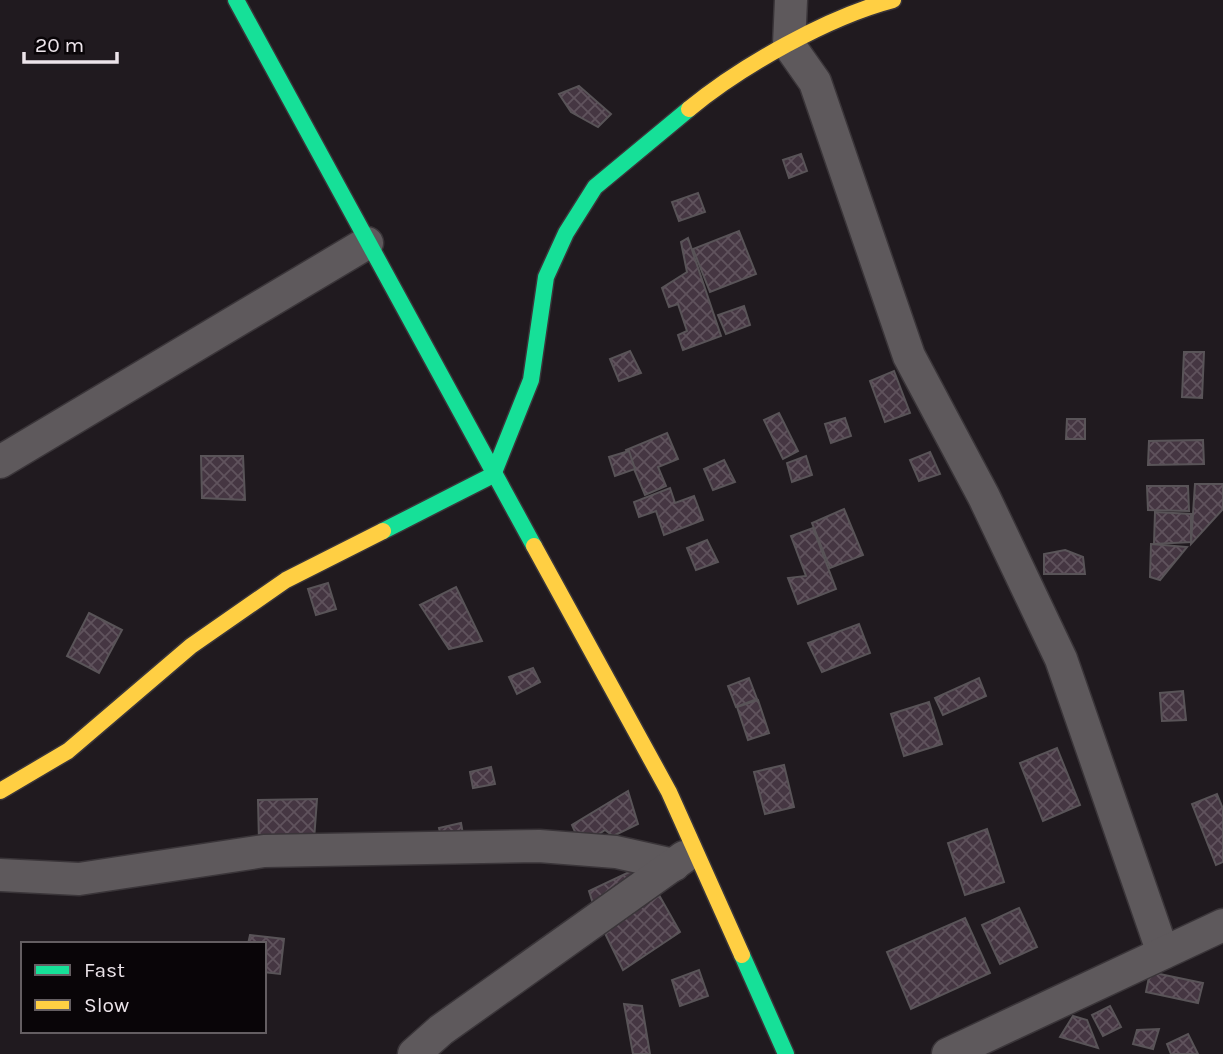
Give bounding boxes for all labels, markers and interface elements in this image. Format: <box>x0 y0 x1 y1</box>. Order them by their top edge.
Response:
scale bar <box>24 21 117 65</box>
text: 20 m <box>35 33 84 57</box>
legend <box>21 942 266 1033</box>
text: Fast <box>84 958 125 982</box>
text: Slow <box>84 993 129 1017</box>

